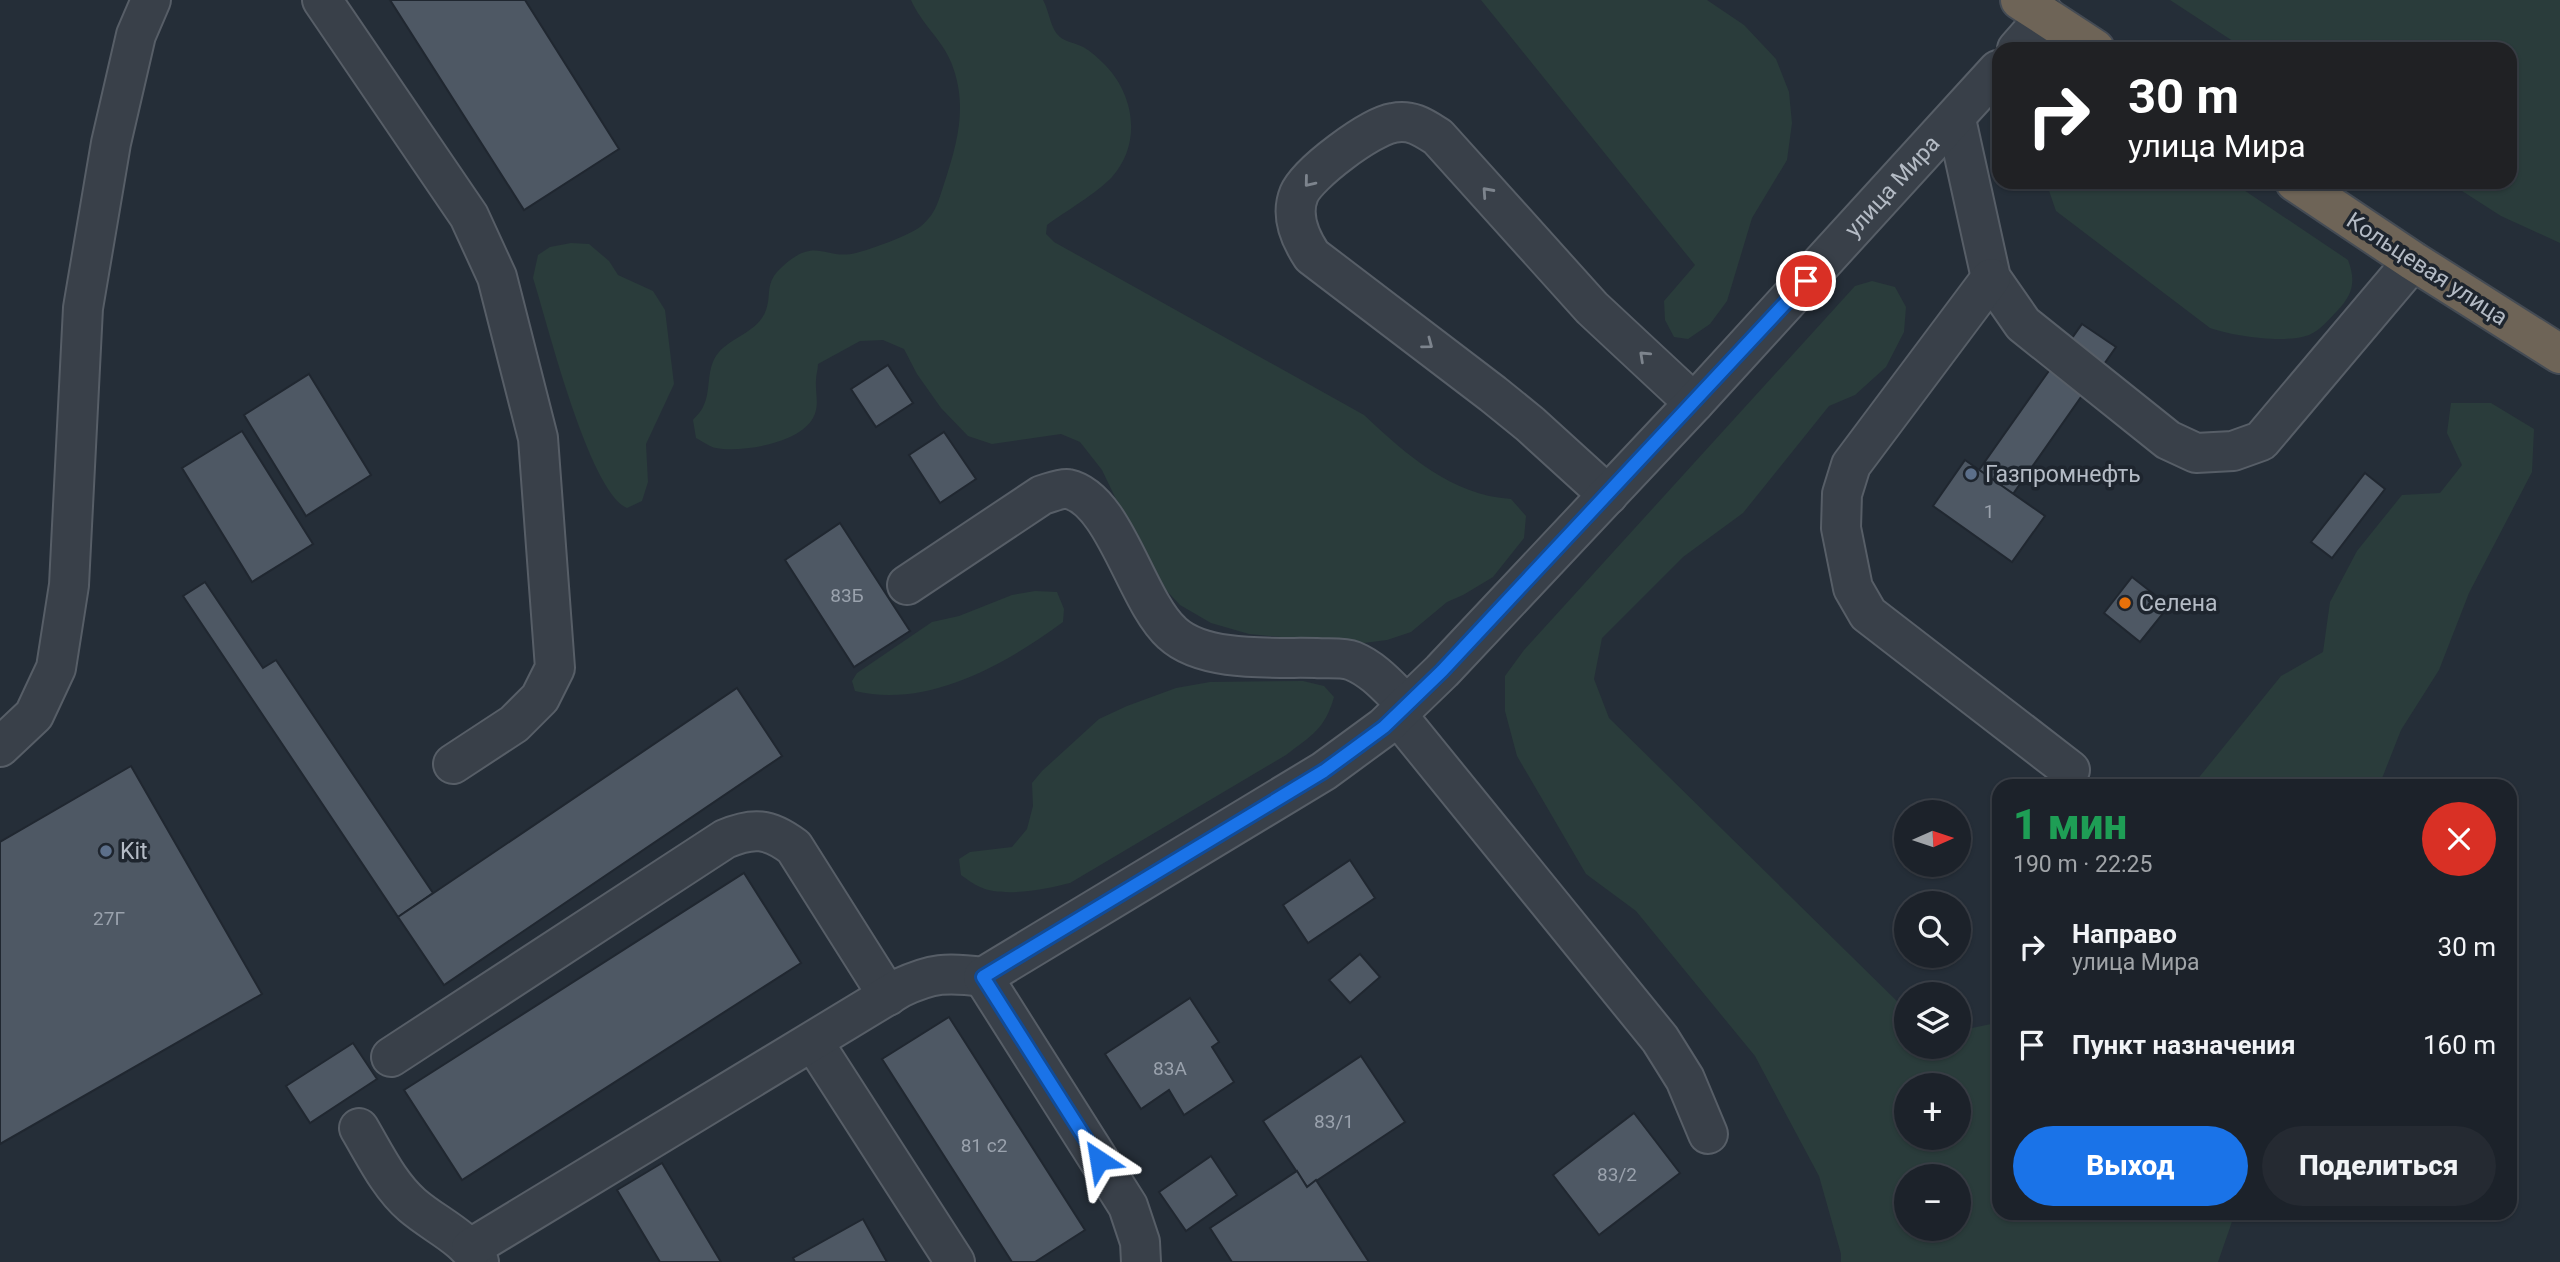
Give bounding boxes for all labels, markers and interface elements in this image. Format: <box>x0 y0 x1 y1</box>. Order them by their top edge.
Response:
text: 30 m <box>2128 68 2239 125</box>
icon: right <box>2013 70 2104 161</box>
text: улица Мира <box>2128 127 2306 165</box>
street label: улица Мира <box>1839 130 1945 242</box>
one-way arrow <box>1304 175 1317 187</box>
one-way arrow <box>1483 187 1496 200</box>
street label: Кольцевая улица <box>2342 207 2512 331</box>
pin <box>1776 251 1836 311</box>
icon: arrive <box>1787 262 1825 300</box>
one-way arrow <box>1420 336 1433 349</box>
one-way arrow <box>1639 352 1652 365</box>
place label: Газпромнефть <box>1985 461 2141 488</box>
marker: Газпромнефть <box>1963 466 1979 482</box>
house number: 1 <box>1984 500 1994 523</box>
house number: 83Б <box>830 584 864 607</box>
place label: Селена <box>2139 590 2217 617</box>
marker: Селена <box>2117 595 2133 611</box>
north arrow <box>1894 800 1970 877</box>
map controls <box>1894 800 1971 1241</box>
text: 1 мин <box>2013 800 2127 849</box>
button: close <box>2422 802 2496 876</box>
place label: Kit <box>120 838 148 865</box>
marker: Kit <box>98 843 114 859</box>
text: 190 m · 22:25 <box>2013 851 2152 878</box>
button: search <box>1894 891 1971 968</box>
house number: 27Г <box>93 907 125 930</box>
text: Направо <box>2072 919 2177 949</box>
icon: right <box>2013 928 2051 966</box>
text: 30 m <box>2438 932 2496 962</box>
text: улица Мира <box>2072 949 2200 976</box>
button: layers <box>1894 982 1971 1059</box>
icon: arrive <box>2013 1026 2051 1064</box>
text: Пункт назначения <box>2072 1030 2296 1060</box>
text: 160 m <box>2423 1030 2496 1060</box>
house number: 83А <box>1153 1057 1187 1080</box>
button: + <box>1894 1073 1971 1150</box>
house number: 83/1 <box>1314 1110 1354 1133</box>
position arrow <box>1062 1123 1136 1197</box>
button: Выход <box>2013 1126 2248 1206</box>
button: Поделиться <box>2262 1126 2496 1206</box>
house number: 81 с2 <box>961 1134 1007 1157</box>
house number: 83/2 <box>1597 1163 1637 1186</box>
button: − <box>1894 1164 1971 1241</box>

